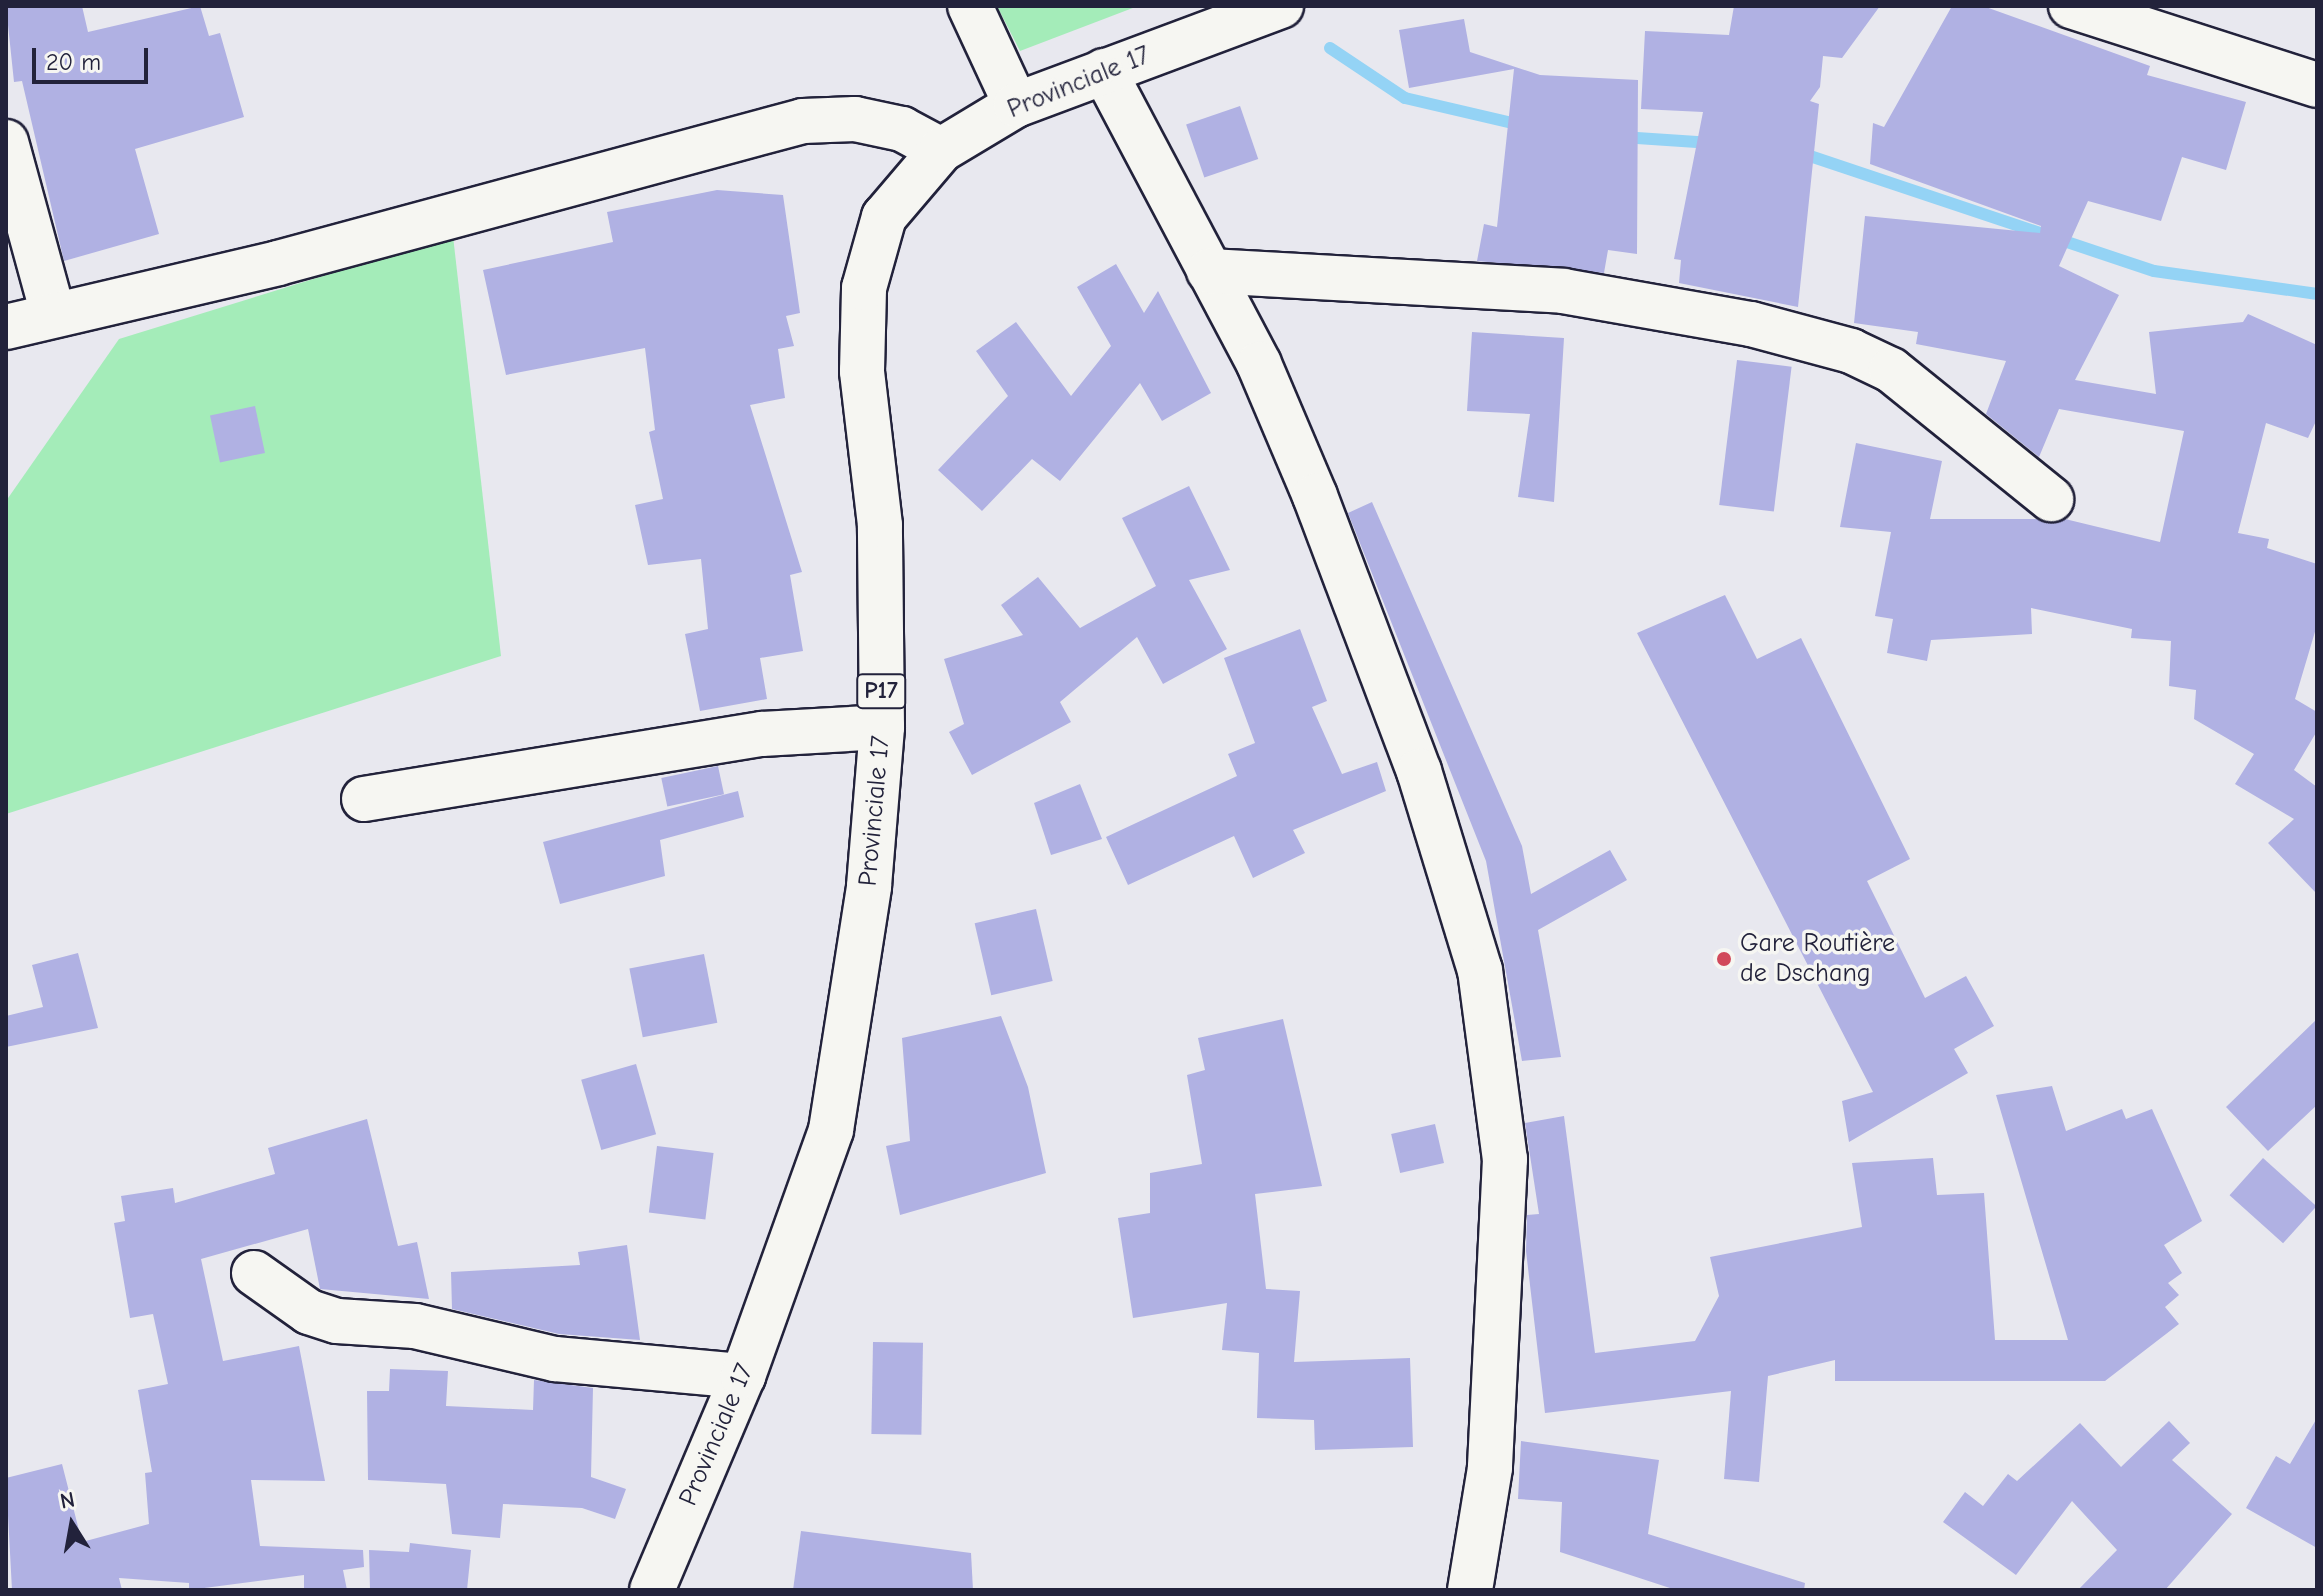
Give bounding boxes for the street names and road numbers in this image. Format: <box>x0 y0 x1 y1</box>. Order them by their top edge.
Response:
street label: Provinciale 17 <box>1003 40 1155 126</box>
road number: P17 <box>855 671 907 711</box>
street label: Provinciale 17 <box>853 734 897 888</box>
street label: Provinciale 17 <box>673 1359 761 1511</box>

